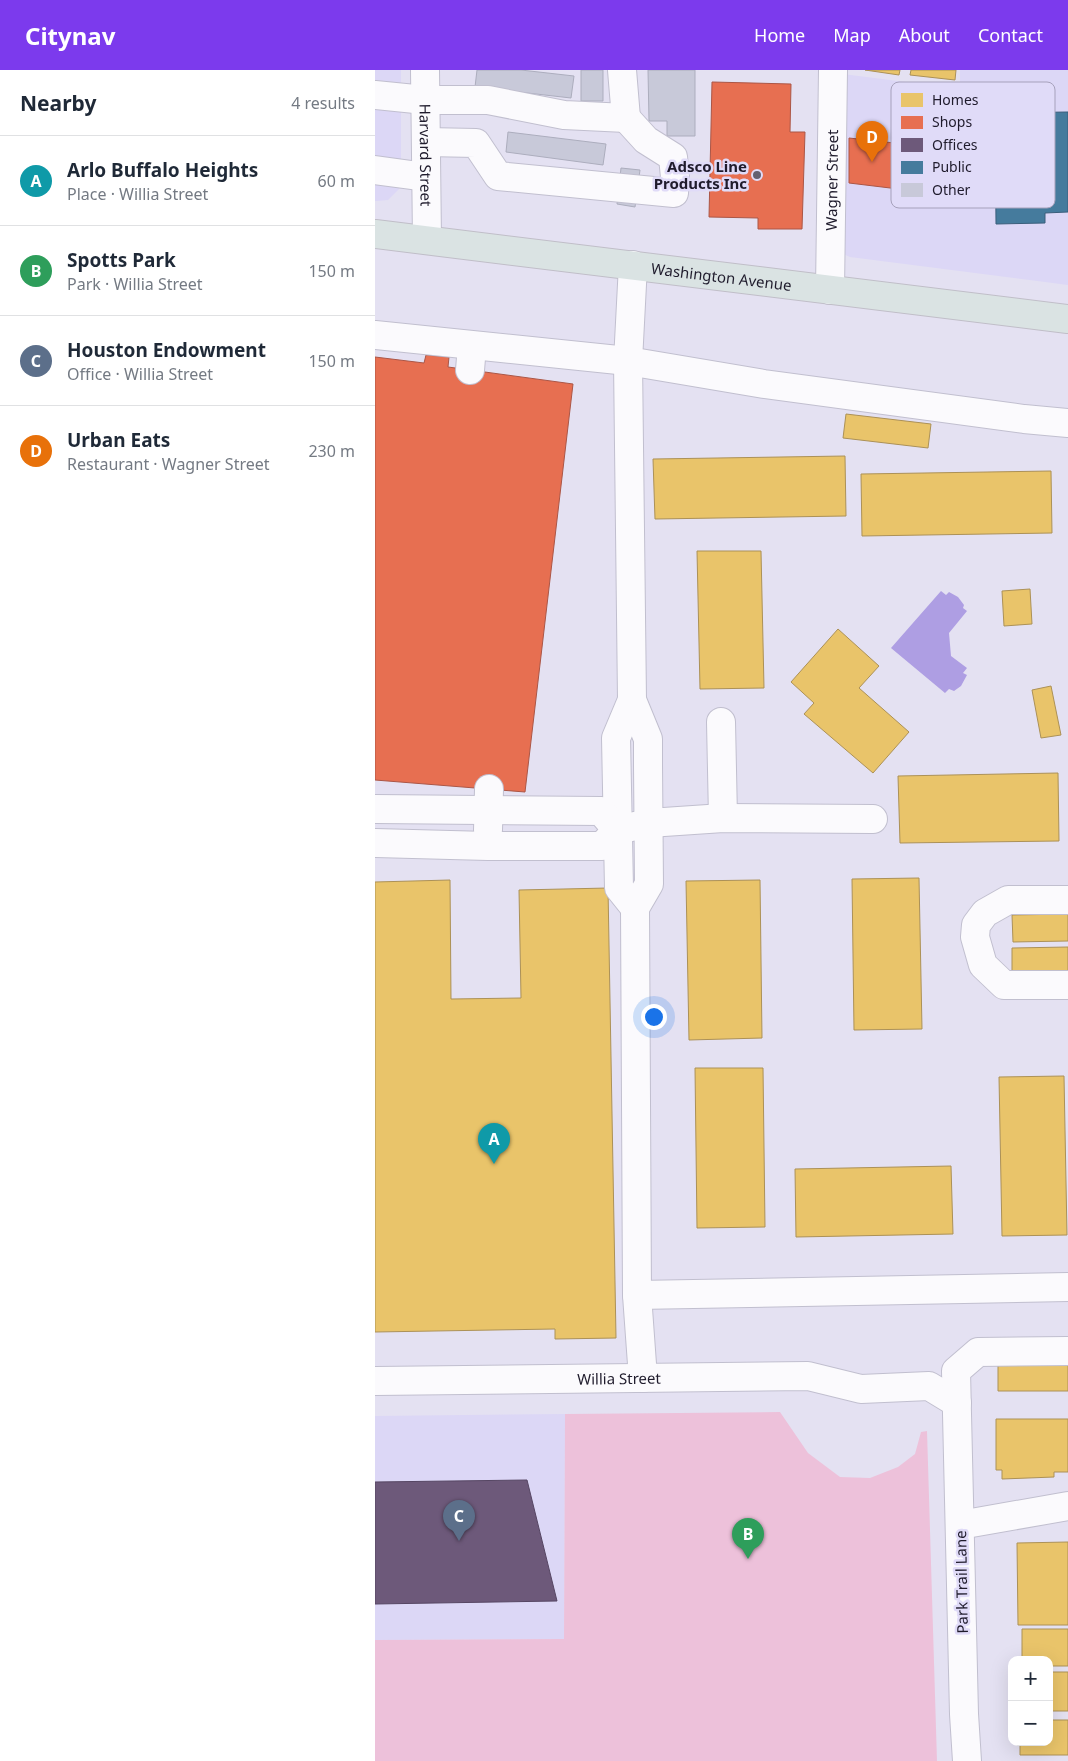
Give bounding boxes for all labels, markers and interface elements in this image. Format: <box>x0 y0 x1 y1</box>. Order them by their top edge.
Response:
text: Citynav <box>25 19 115 52</box>
text: Home <box>754 23 805 47</box>
text: Map <box>833 23 871 47</box>
text: About <box>899 23 950 47</box>
text: Contact <box>978 23 1043 47</box>
legend <box>891 82 1055 208</box>
text: Nearby <box>20 89 96 117</box>
text: Homes <box>932 90 979 109</box>
text: 4 results <box>291 92 355 114</box>
street label: Harvard Street <box>415 103 437 207</box>
text: Shops <box>932 112 972 131</box>
pin: D <box>856 121 888 162</box>
street label: Wagner Street <box>821 129 842 231</box>
text: Offices <box>932 135 978 154</box>
place label: Adsco Line Products Inc <box>654 156 747 193</box>
text: Arlo Buffalo Heights <box>67 157 258 183</box>
text: Public <box>932 157 972 176</box>
marker: Adsco Line Products Inc <box>751 169 763 181</box>
text: A <box>30 170 42 192</box>
text: 60 m <box>318 170 355 192</box>
text: Other <box>932 180 971 199</box>
text: Place · Willia Street <box>67 183 208 205</box>
text: Spotts Park <box>67 247 176 273</box>
street label: Washington Avenue <box>650 258 793 295</box>
text: B <box>31 260 41 282</box>
text: 150 m <box>308 260 355 282</box>
text: Park · Willia Street <box>67 273 203 295</box>
text: Houston Endowment <box>67 337 266 363</box>
text: C <box>31 350 41 372</box>
text: 150 m <box>308 350 355 372</box>
text: Office · Willia Street <box>67 363 213 385</box>
text: Urban Eats <box>67 427 170 453</box>
text: D <box>30 440 42 462</box>
text: 230 m <box>308 440 355 462</box>
text: Restaurant · Wagner Street <box>67 453 270 475</box>
your location <box>641 1004 667 1030</box>
pin: A <box>478 1123 510 1164</box>
street label: Willia Street <box>577 1368 662 1389</box>
pin: C <box>443 1500 475 1541</box>
pin: B <box>732 1518 764 1559</box>
street label: Park Trail Lane <box>950 1530 972 1634</box>
map controls <box>1008 1656 1053 1746</box>
button: + <box>1008 1656 1053 1701</box>
button: − <box>1008 1701 1053 1746</box>

